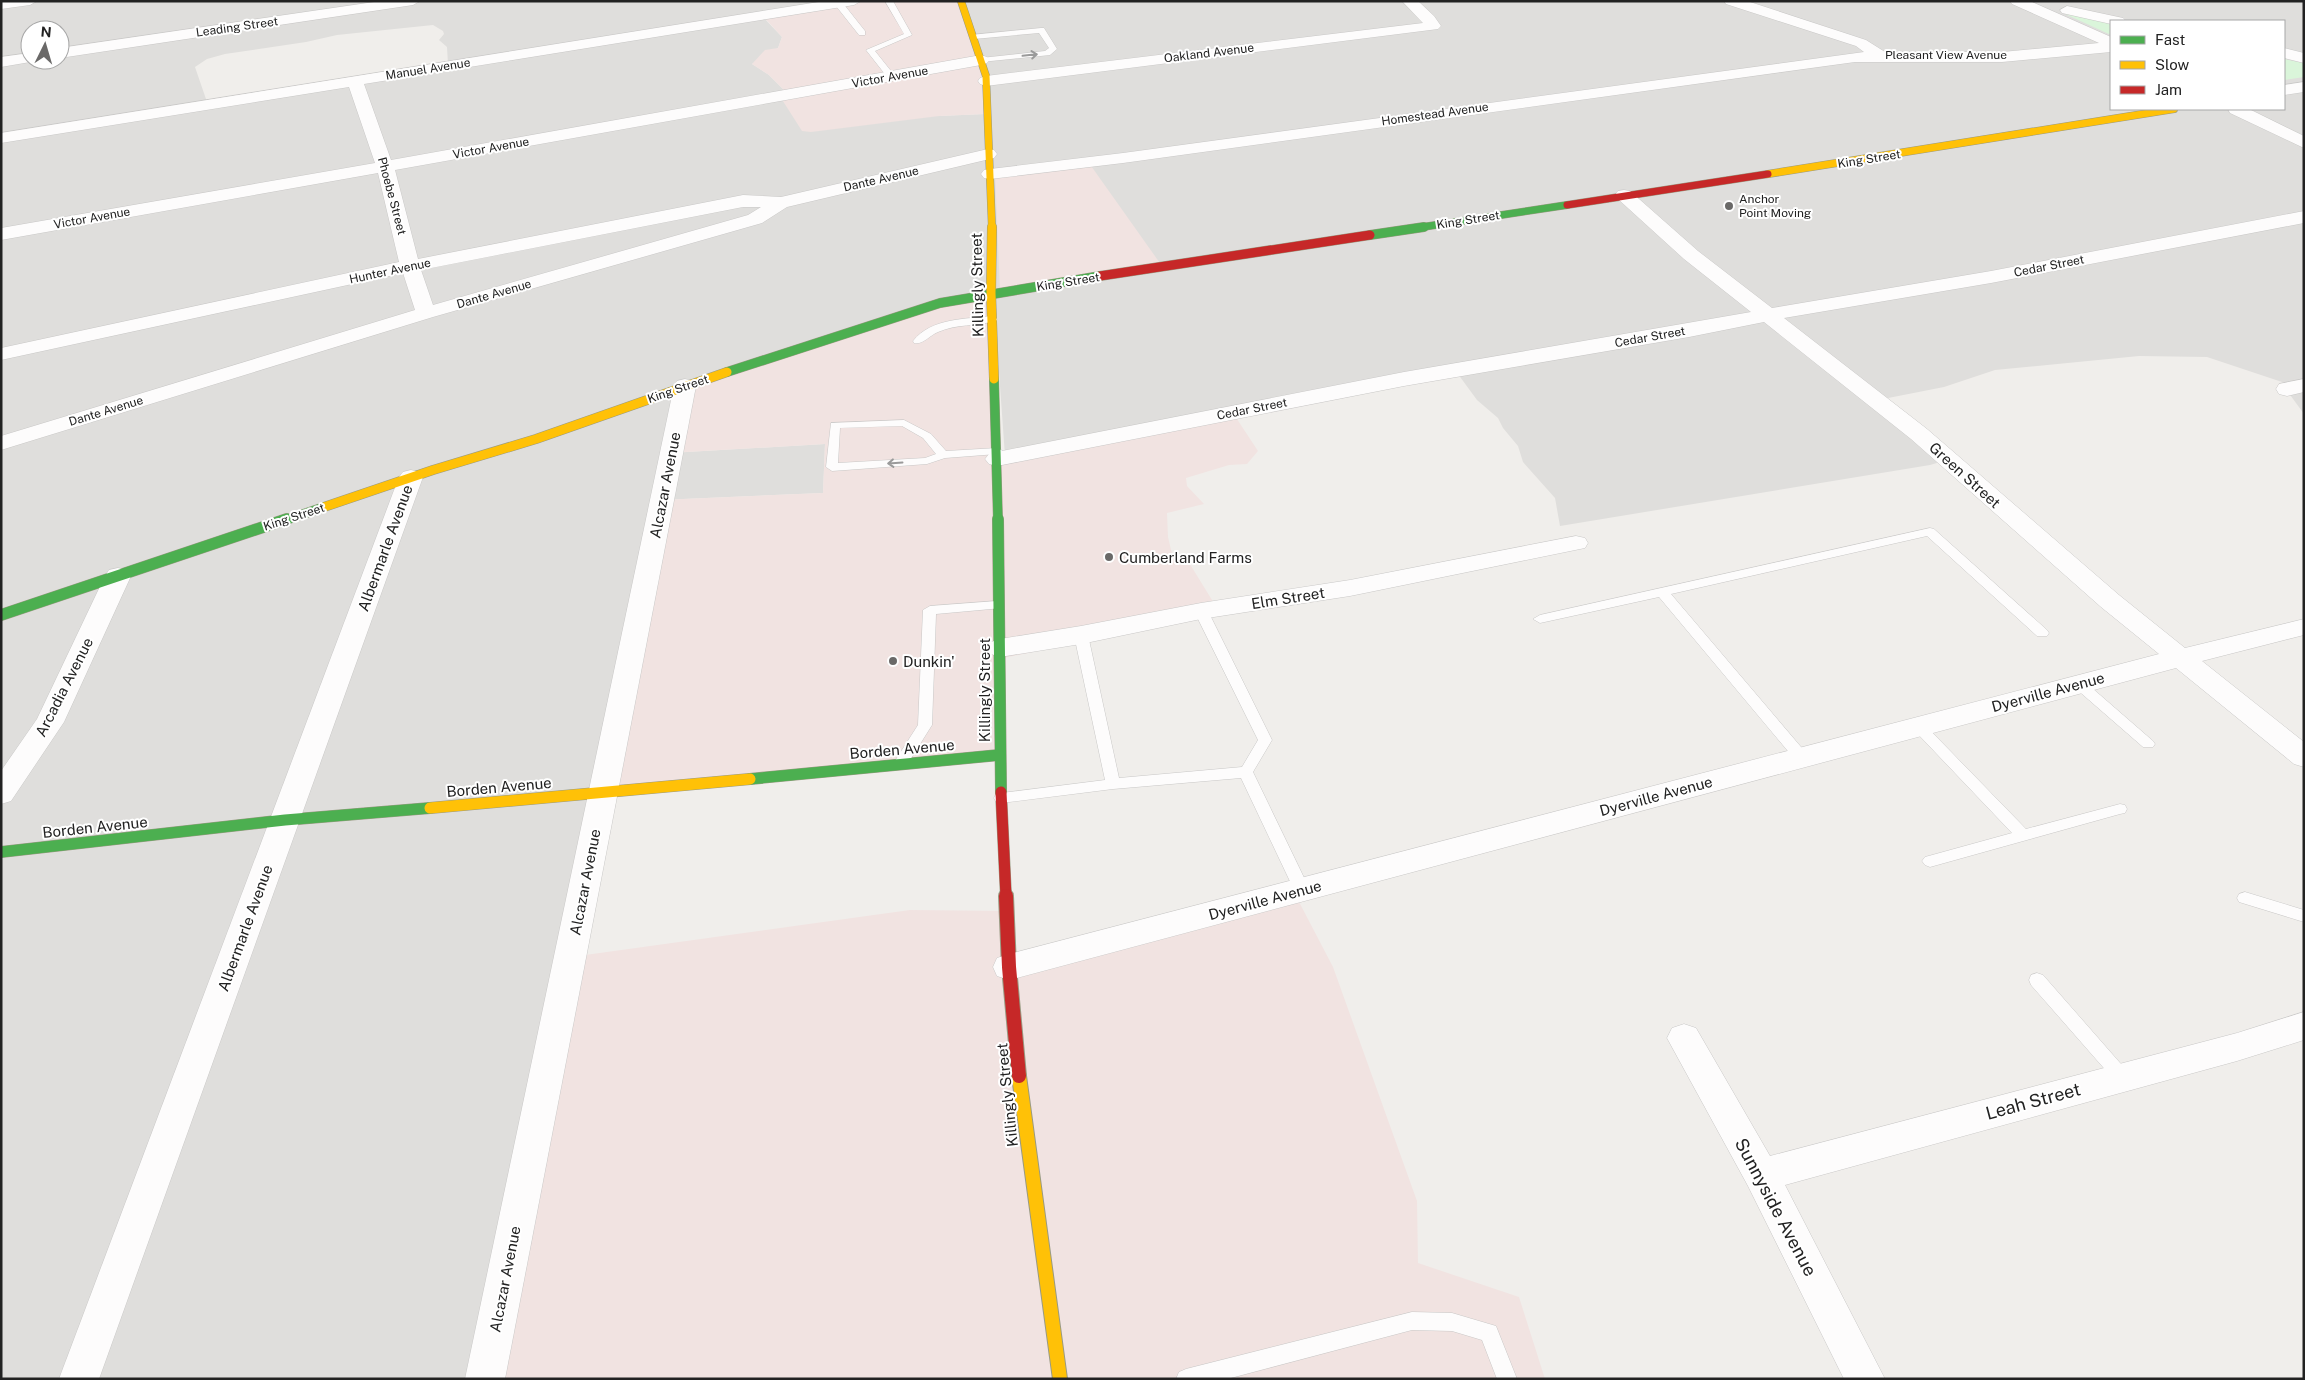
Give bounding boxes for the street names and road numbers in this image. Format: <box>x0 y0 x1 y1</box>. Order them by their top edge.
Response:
street label: Leading Street <box>195 14 279 40</box>
street label: Oakland Avenue <box>1163 41 1255 65</box>
street label: Pleasant View Avenue <box>1885 48 2007 62</box>
street label: Manuel Avenue <box>385 55 472 83</box>
street label: Victor Avenue <box>851 63 930 91</box>
street label: Homestead Avenue <box>1380 100 1490 128</box>
street label: Victor Avenue <box>452 134 531 162</box>
street label: King Street <box>1836 147 1902 171</box>
street label: Phoebe Street <box>375 156 409 237</box>
street label: Dante Avenue <box>842 163 920 194</box>
street label: Victor Avenue <box>53 204 132 232</box>
street label: King Street <box>1435 208 1501 232</box>
street label: Killingly Street <box>968 233 986 337</box>
street label: Cedar Street <box>2013 252 2086 280</box>
street label: Hunter Avenue <box>348 255 432 286</box>
street label: King Street <box>1035 270 1101 294</box>
street label: Dante Avenue <box>455 277 533 311</box>
street label: Cedar Street <box>1614 324 1687 350</box>
street label: King Street <box>646 372 711 406</box>
street label: Dante Avenue <box>67 393 145 429</box>
street label: Cedar Street <box>1216 395 1289 423</box>
street label: Alcazar Avenue <box>646 430 684 540</box>
street label: Green Street <box>1926 439 2004 511</box>
street label: Albermarle Avenue <box>354 482 416 614</box>
street label: King Street <box>262 500 327 533</box>
street label: Elm Street <box>1250 584 1326 612</box>
street label: Arcadia Avenue <box>32 635 96 739</box>
street label: Killingly Street <box>976 638 993 742</box>
street label: Dyerville Avenue <box>1990 669 2106 715</box>
street label: Borden Avenue <box>849 736 955 762</box>
street label: Dyerville Avenue <box>1598 773 1714 819</box>
street label: Borden Avenue <box>446 774 552 800</box>
street label: Borden Avenue <box>42 813 148 841</box>
street label: Alcazar Avenue <box>566 827 604 937</box>
street label: Albermarle Avenue <box>214 862 276 994</box>
street label: Dyerville Avenue <box>1207 877 1323 923</box>
street label: Killingly Street <box>993 1042 1021 1148</box>
street label: Leah Street <box>1983 1078 2083 1124</box>
street label: Sunnyside Avenue <box>1731 1134 1821 1280</box>
street label: Alcazar Avenue <box>486 1224 524 1334</box>

